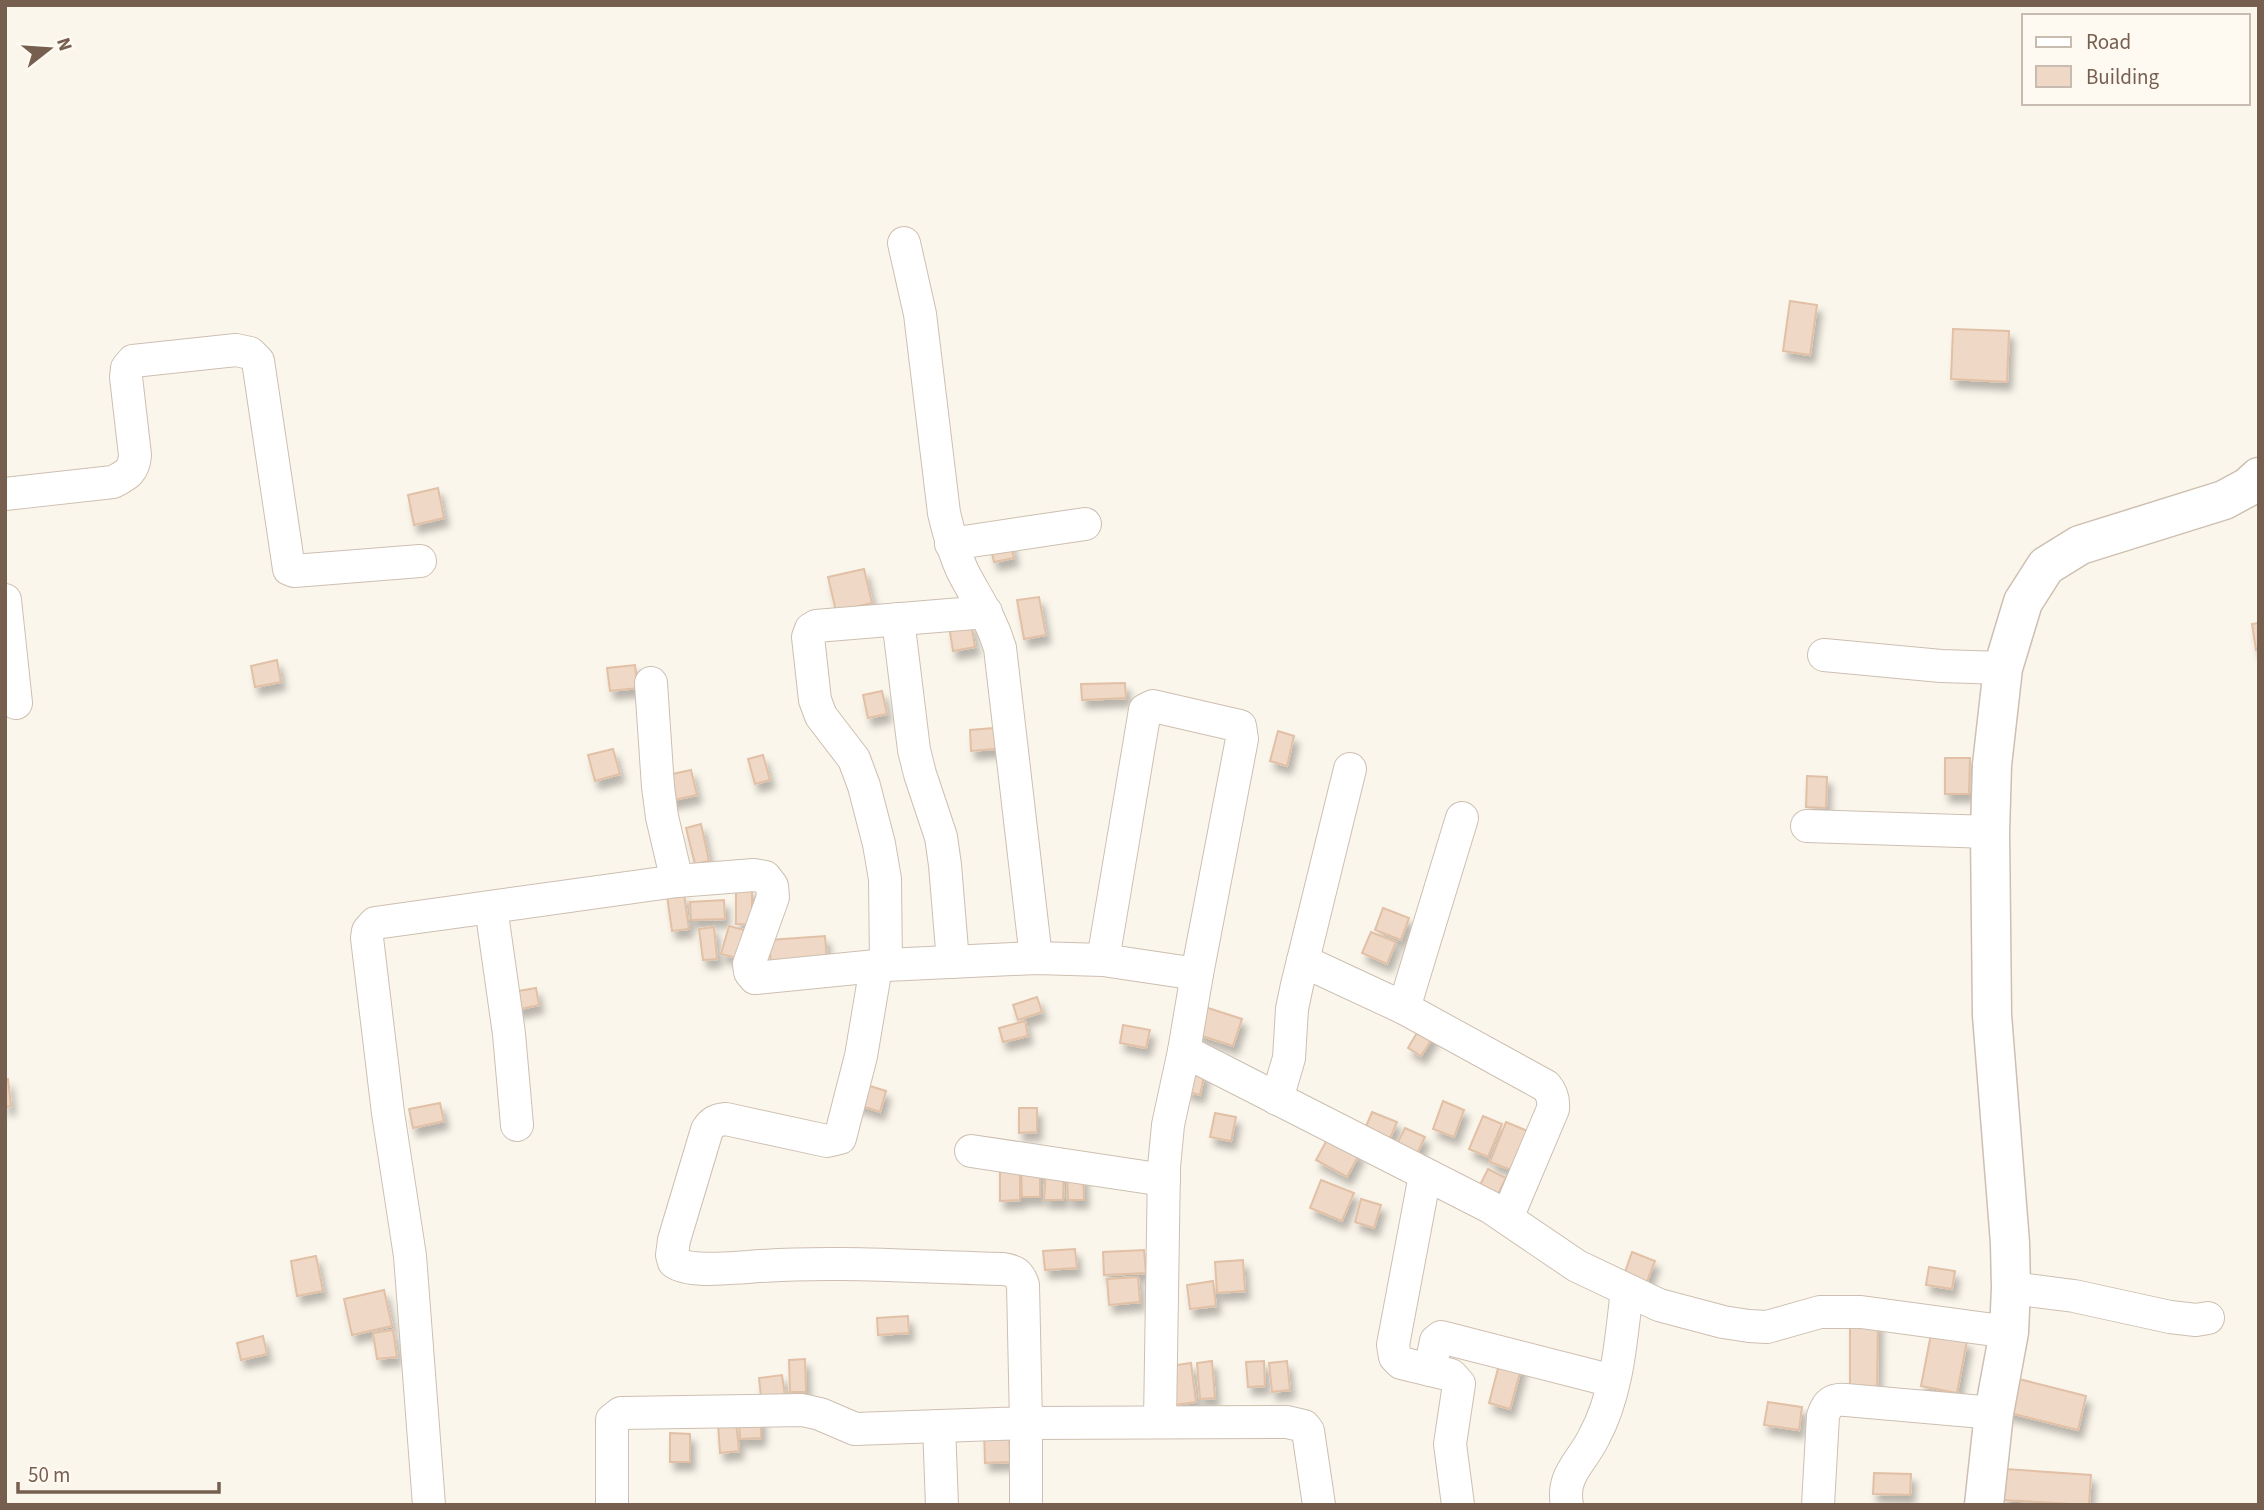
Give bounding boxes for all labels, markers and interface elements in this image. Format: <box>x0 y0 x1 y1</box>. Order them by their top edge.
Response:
north arrow <box>14 14 84 84</box>
legend <box>2022 14 2250 105</box>
text: Road <box>2086 27 2131 57</box>
text: N <box>49 34 79 54</box>
text: Building <box>2086 62 2160 92</box>
scale bar <box>18 1450 219 1494</box>
text: 50 m <box>28 1460 70 1490</box>

